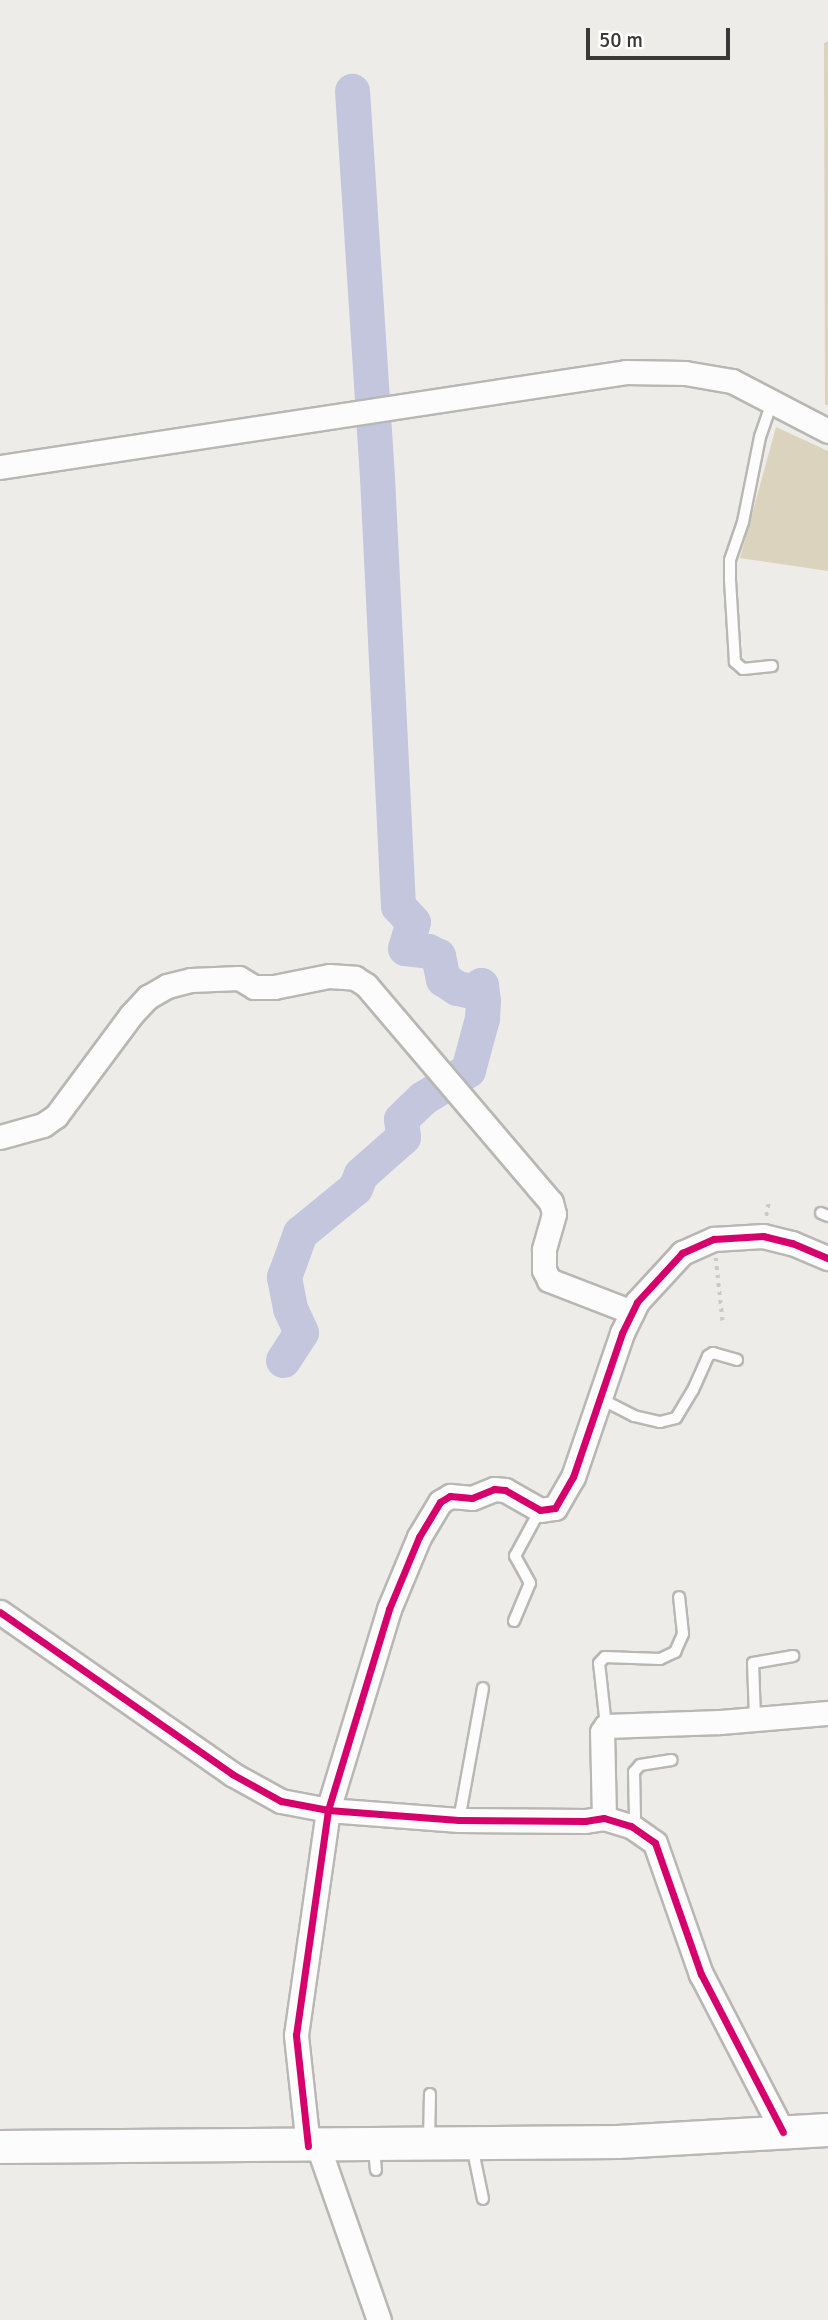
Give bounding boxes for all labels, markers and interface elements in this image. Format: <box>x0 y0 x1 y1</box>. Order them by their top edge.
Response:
scale bar <box>590 14 734 58</box>
text: 50 m <box>599 27 643 53</box>

